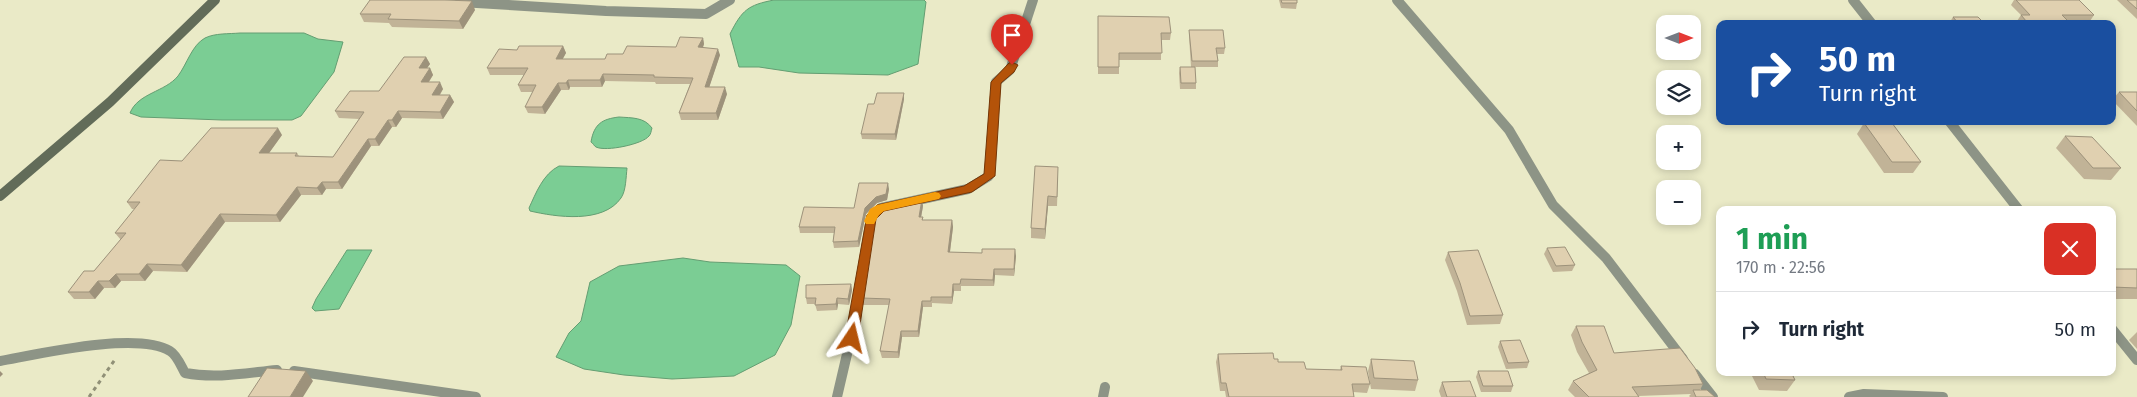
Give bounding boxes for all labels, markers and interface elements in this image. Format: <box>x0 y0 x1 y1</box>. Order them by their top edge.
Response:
pin <box>991 14 1033 65</box>
north arrow <box>1656 15 1701 60</box>
map controls <box>1656 15 1701 225</box>
icon: arrive <box>998 21 1026 49</box>
text: 50 m <box>1819 38 1896 80</box>
icon: right <box>1736 40 1801 105</box>
button: layers <box>1656 70 1701 115</box>
text: Turn right <box>1819 80 1916 107</box>
button: + <box>1656 125 1701 170</box>
button: − <box>1656 180 1701 225</box>
text: 1 min <box>1736 221 1808 257</box>
button: close <box>2044 223 2096 275</box>
text: 170 m · 22:56 <box>1736 258 1825 277</box>
position arrow <box>825 311 877 363</box>
icon: right <box>1736 315 1764 343</box>
text: Turn right <box>1779 318 1864 341</box>
text: 50 m <box>2055 318 2096 341</box>

